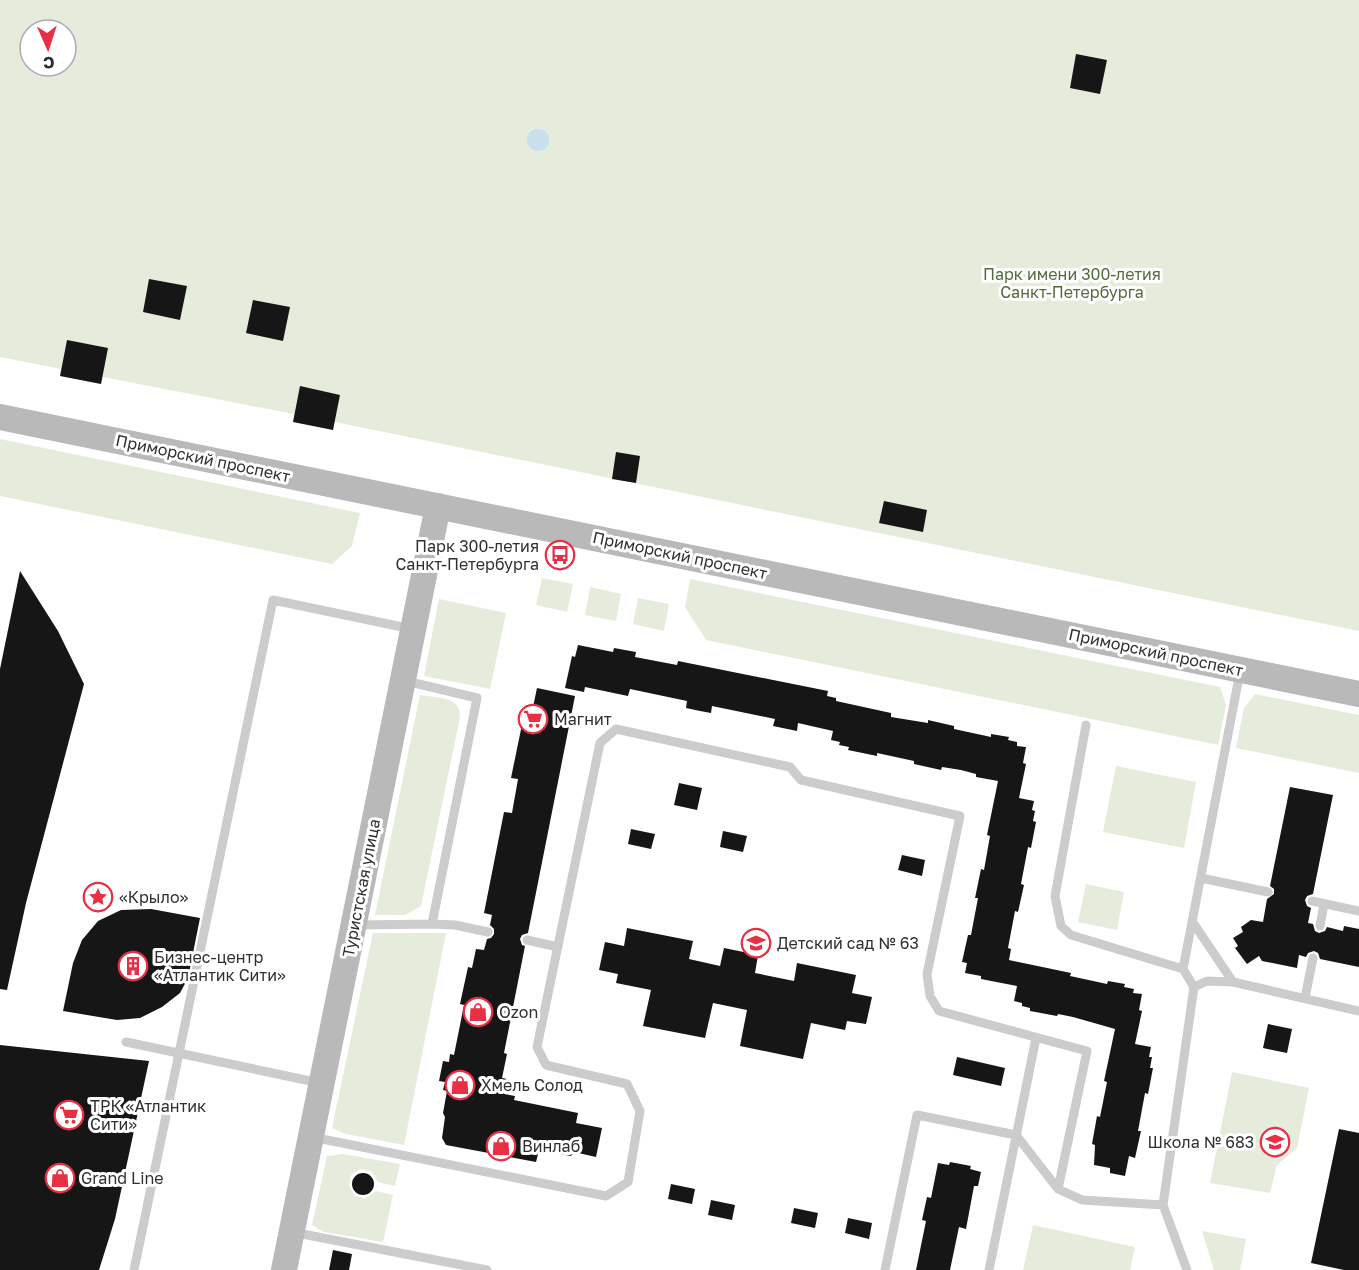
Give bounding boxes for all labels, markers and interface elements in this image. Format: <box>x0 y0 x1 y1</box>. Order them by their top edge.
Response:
north arrow <box>18 18 78 78</box>
text: С <box>43 53 55 73</box>
park label: Парк имени 300-летия Санкт-Петербурга <box>983 264 1161 302</box>
street label: Приморский проспект <box>114 430 292 486</box>
street label: Приморский проспект <box>591 527 769 583</box>
place label: Парк 300-летия Санкт-Петербурга <box>395 536 539 574</box>
bus stop icon: Парк 300-летия Санкт-Петербурга <box>544 539 576 571</box>
street label: Приморский проспект <box>1067 624 1245 680</box>
supermarket icon: Магнит <box>517 703 549 735</box>
place label: Магнит <box>554 709 612 729</box>
street label: Туристская улица <box>338 817 384 959</box>
place icon: «Крыло» <box>82 881 114 913</box>
place label: «Крыло» <box>119 887 188 907</box>
school or university icon: Детский сад № 63 <box>740 927 772 959</box>
place label: Детский сад № 63 <box>777 933 919 953</box>
place label: Бизнес-центр «Атлантик Сити» <box>154 947 286 985</box>
building icon: Бизнес-центр «Атлантик Сити» <box>117 950 149 982</box>
shop icon: Ozon <box>462 996 494 1028</box>
place label: Ozon <box>499 1002 538 1022</box>
shop icon: Хмель Солод <box>444 1069 476 1101</box>
place label: Хмель Солод <box>481 1075 583 1095</box>
place label: ТРК «Атлантик Сити» <box>90 1096 206 1134</box>
supermarket icon: ТРК «Атлантик Сити» <box>53 1099 85 1131</box>
school or university icon: Школа № 683 <box>1259 1126 1291 1158</box>
shop icon: Винлаб <box>485 1130 517 1162</box>
place label: Школа № 683 <box>1147 1132 1254 1152</box>
place label: Винлаб <box>522 1136 580 1156</box>
shop icon: Grand Line <box>44 1162 76 1194</box>
place label: Grand Line <box>81 1168 164 1188</box>

